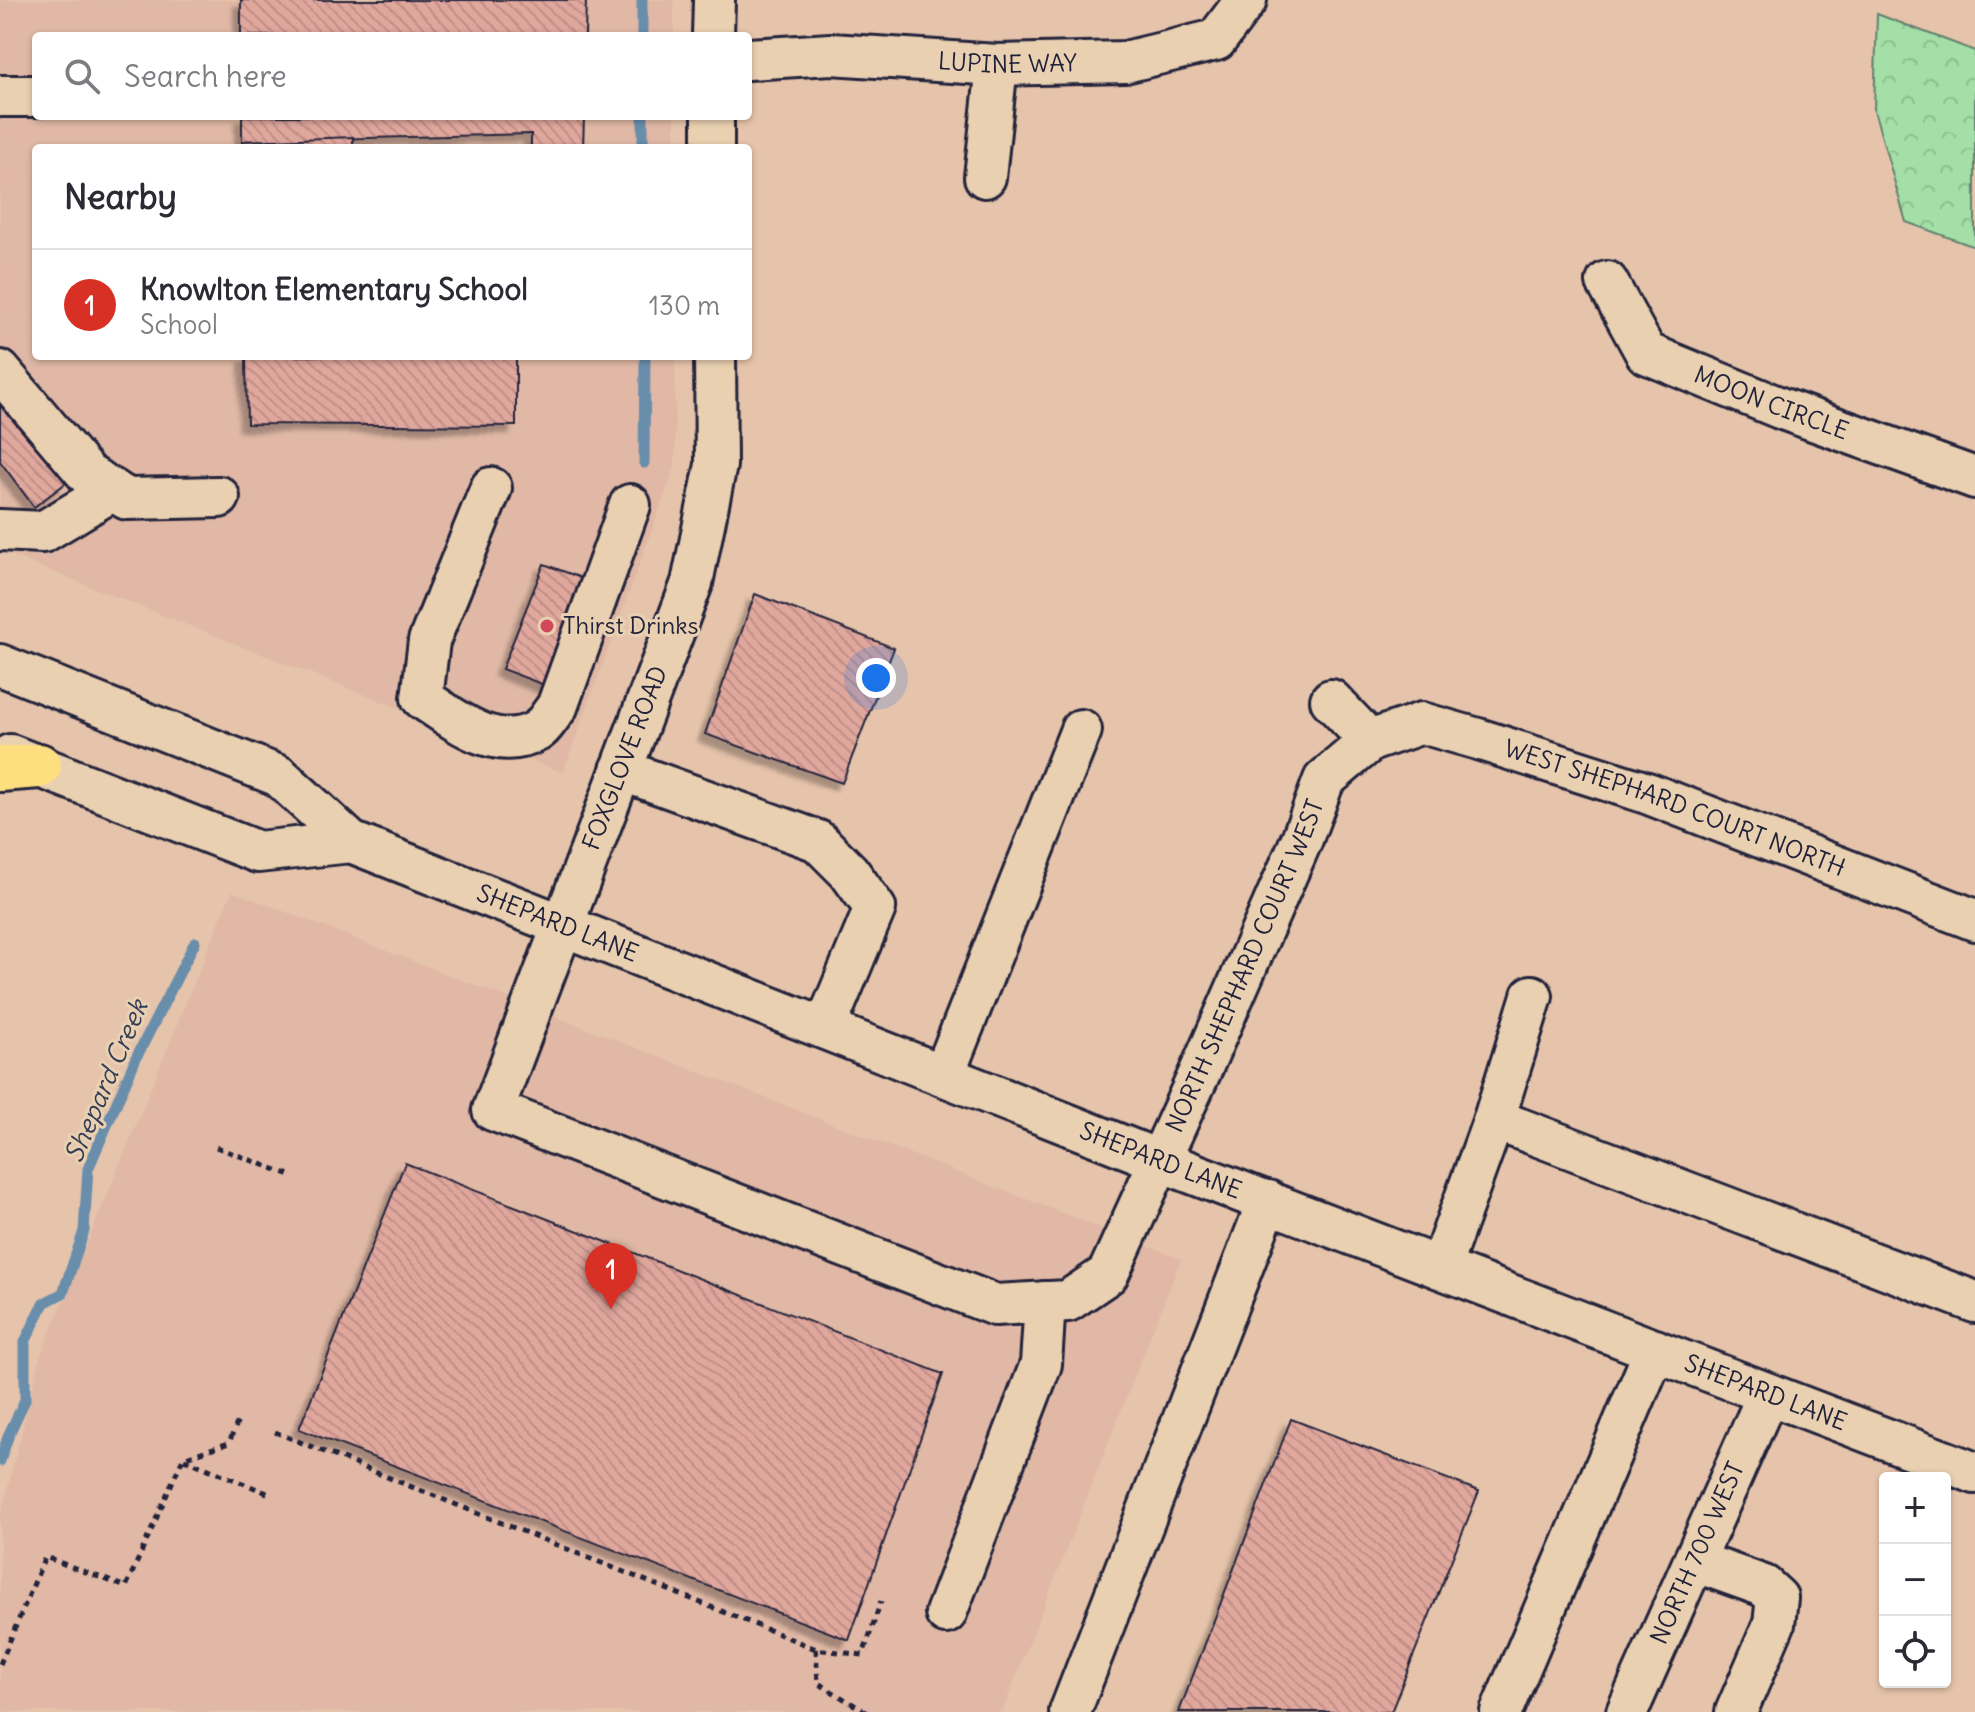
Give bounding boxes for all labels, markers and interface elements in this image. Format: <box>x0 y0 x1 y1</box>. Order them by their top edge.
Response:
search box <box>32 32 752 120</box>
street label: LUPINE WAY <box>937 45 1077 79</box>
icon: search <box>60 54 104 98</box>
text: Search here <box>124 57 287 95</box>
text: Nearby <box>64 175 177 218</box>
text: Knowlton Elementary School <box>140 270 528 308</box>
text: 1 <box>85 289 95 322</box>
text: 130 m <box>649 289 720 322</box>
text: School <box>140 308 218 341</box>
street label: MOON CIRCLE <box>1690 358 1853 445</box>
place label: Thirst Drinks <box>563 610 699 640</box>
marker: Thirst Drinks <box>538 617 556 635</box>
your location <box>856 658 896 698</box>
street label: FOXGLOVE ROAD <box>575 661 673 854</box>
street label: WEST SHEPHARD COURT NORTH <box>1501 732 1850 882</box>
street label: NORTH SHEPHARD COURT WEST <box>1159 795 1330 1137</box>
street label: SHEPARD LANE <box>473 877 643 968</box>
water label: Shepard Creek <box>57 993 155 1167</box>
street label: SHEPARD LANE <box>1076 1115 1246 1205</box>
pin: 1 <box>585 1243 637 1309</box>
street label: SHEPARD LANE <box>1681 1347 1851 1436</box>
street label: NORTH 700 WEST <box>1643 1457 1750 1648</box>
map controls <box>1879 1472 1951 1688</box>
button: + <box>1879 1472 1951 1544</box>
button: − <box>1879 1544 1951 1616</box>
button: locate <box>1879 1616 1951 1688</box>

